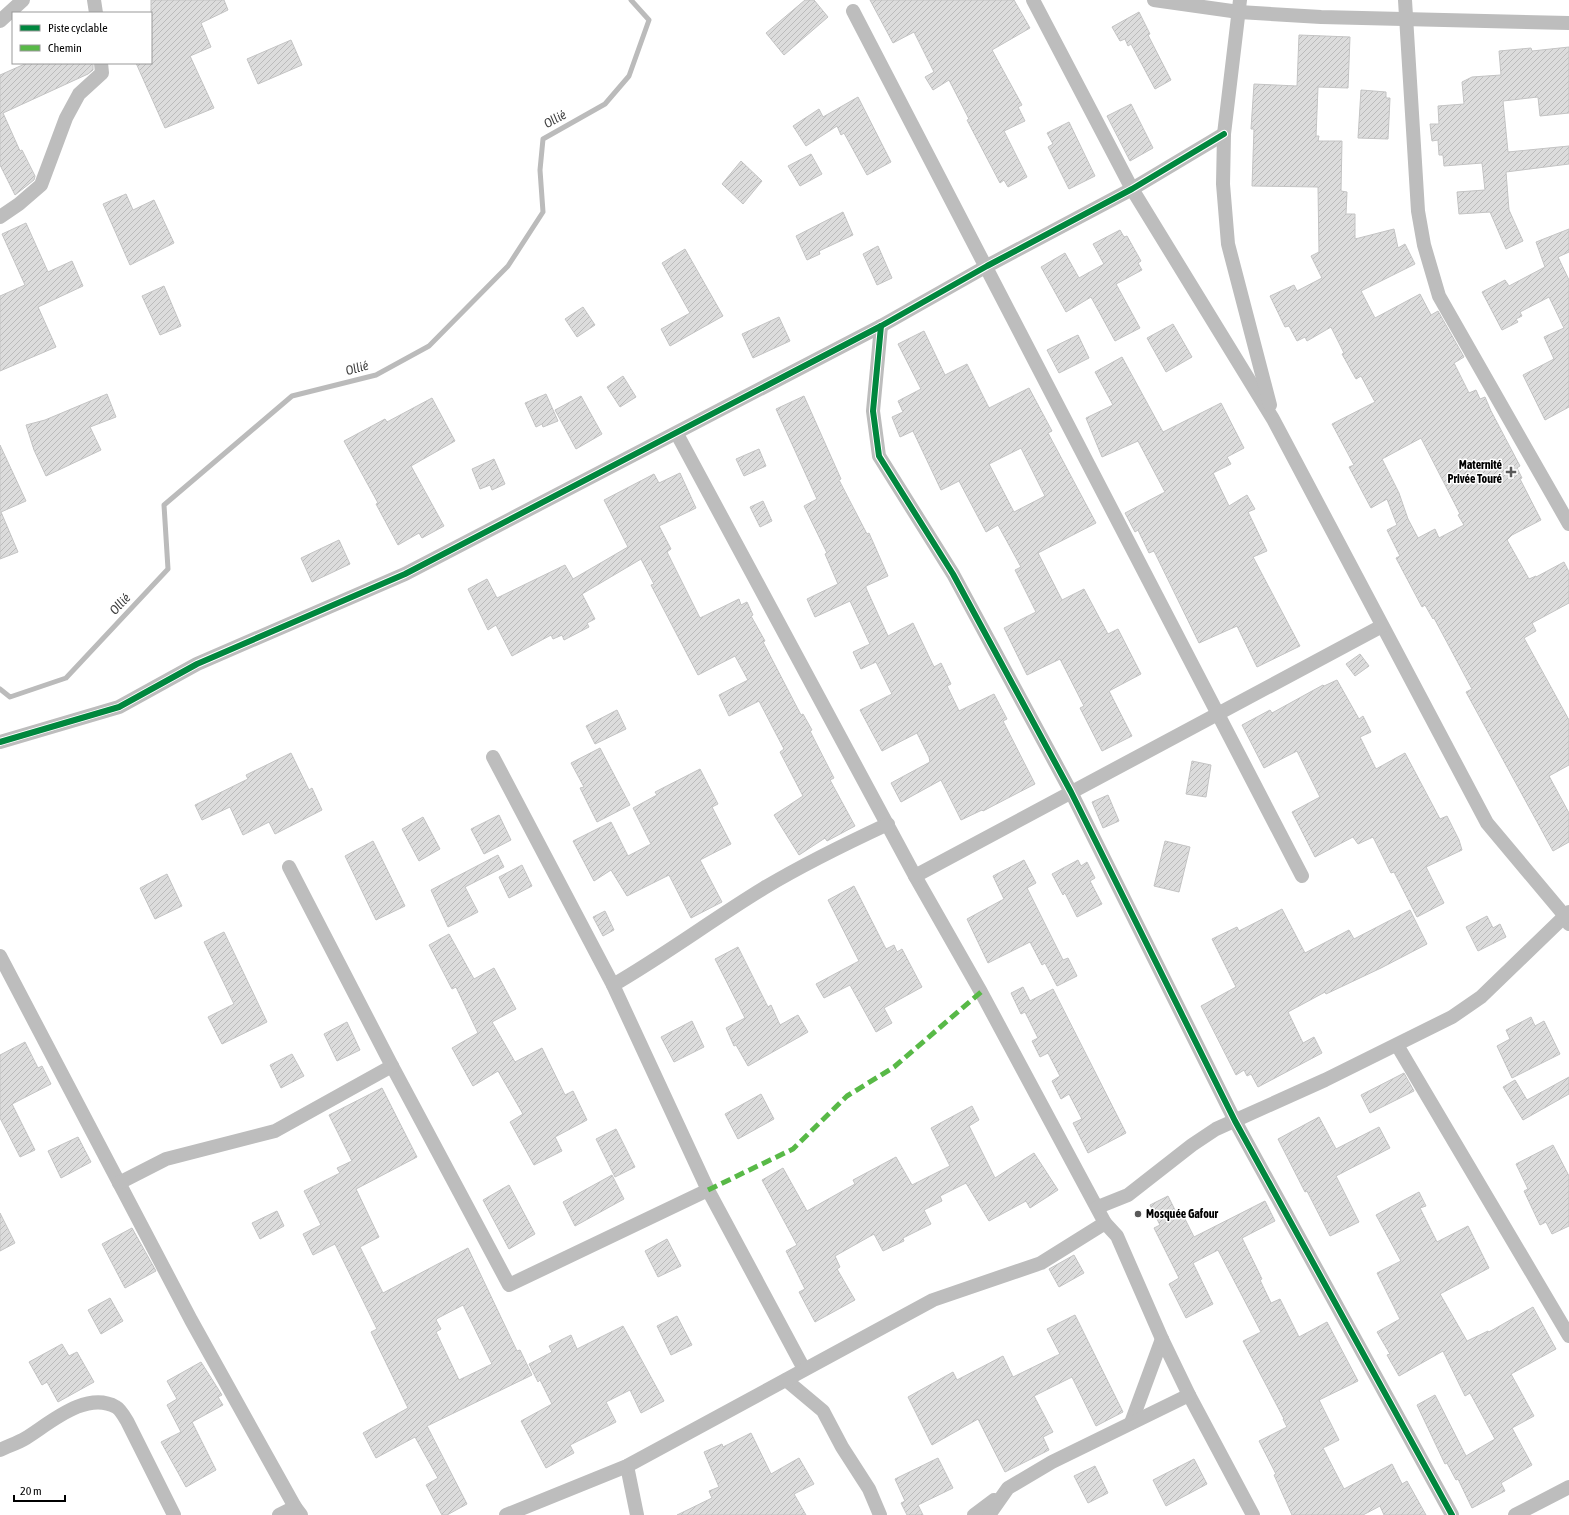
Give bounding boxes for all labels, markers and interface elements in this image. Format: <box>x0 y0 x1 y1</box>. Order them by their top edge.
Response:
legend <box>12 12 152 64</box>
text: Piste cyclable <box>48 21 108 35</box>
text: Chemin <box>48 41 82 55</box>
water label: Ollié <box>541 107 569 131</box>
water label: Ollié <box>344 358 370 378</box>
place label: Maternité Privée Touré <box>1448 458 1503 486</box>
marker: Maternité Privée Touré <box>1505 466 1517 478</box>
water label: Ollié <box>107 590 134 618</box>
place label: Mosquée Gafour <box>1146 1207 1219 1221</box>
marker: Mosquée Gafour <box>1133 1209 1143 1219</box>
scale bar <box>14 1477 65 1503</box>
text: 20 m <box>20 1484 42 1498</box>

